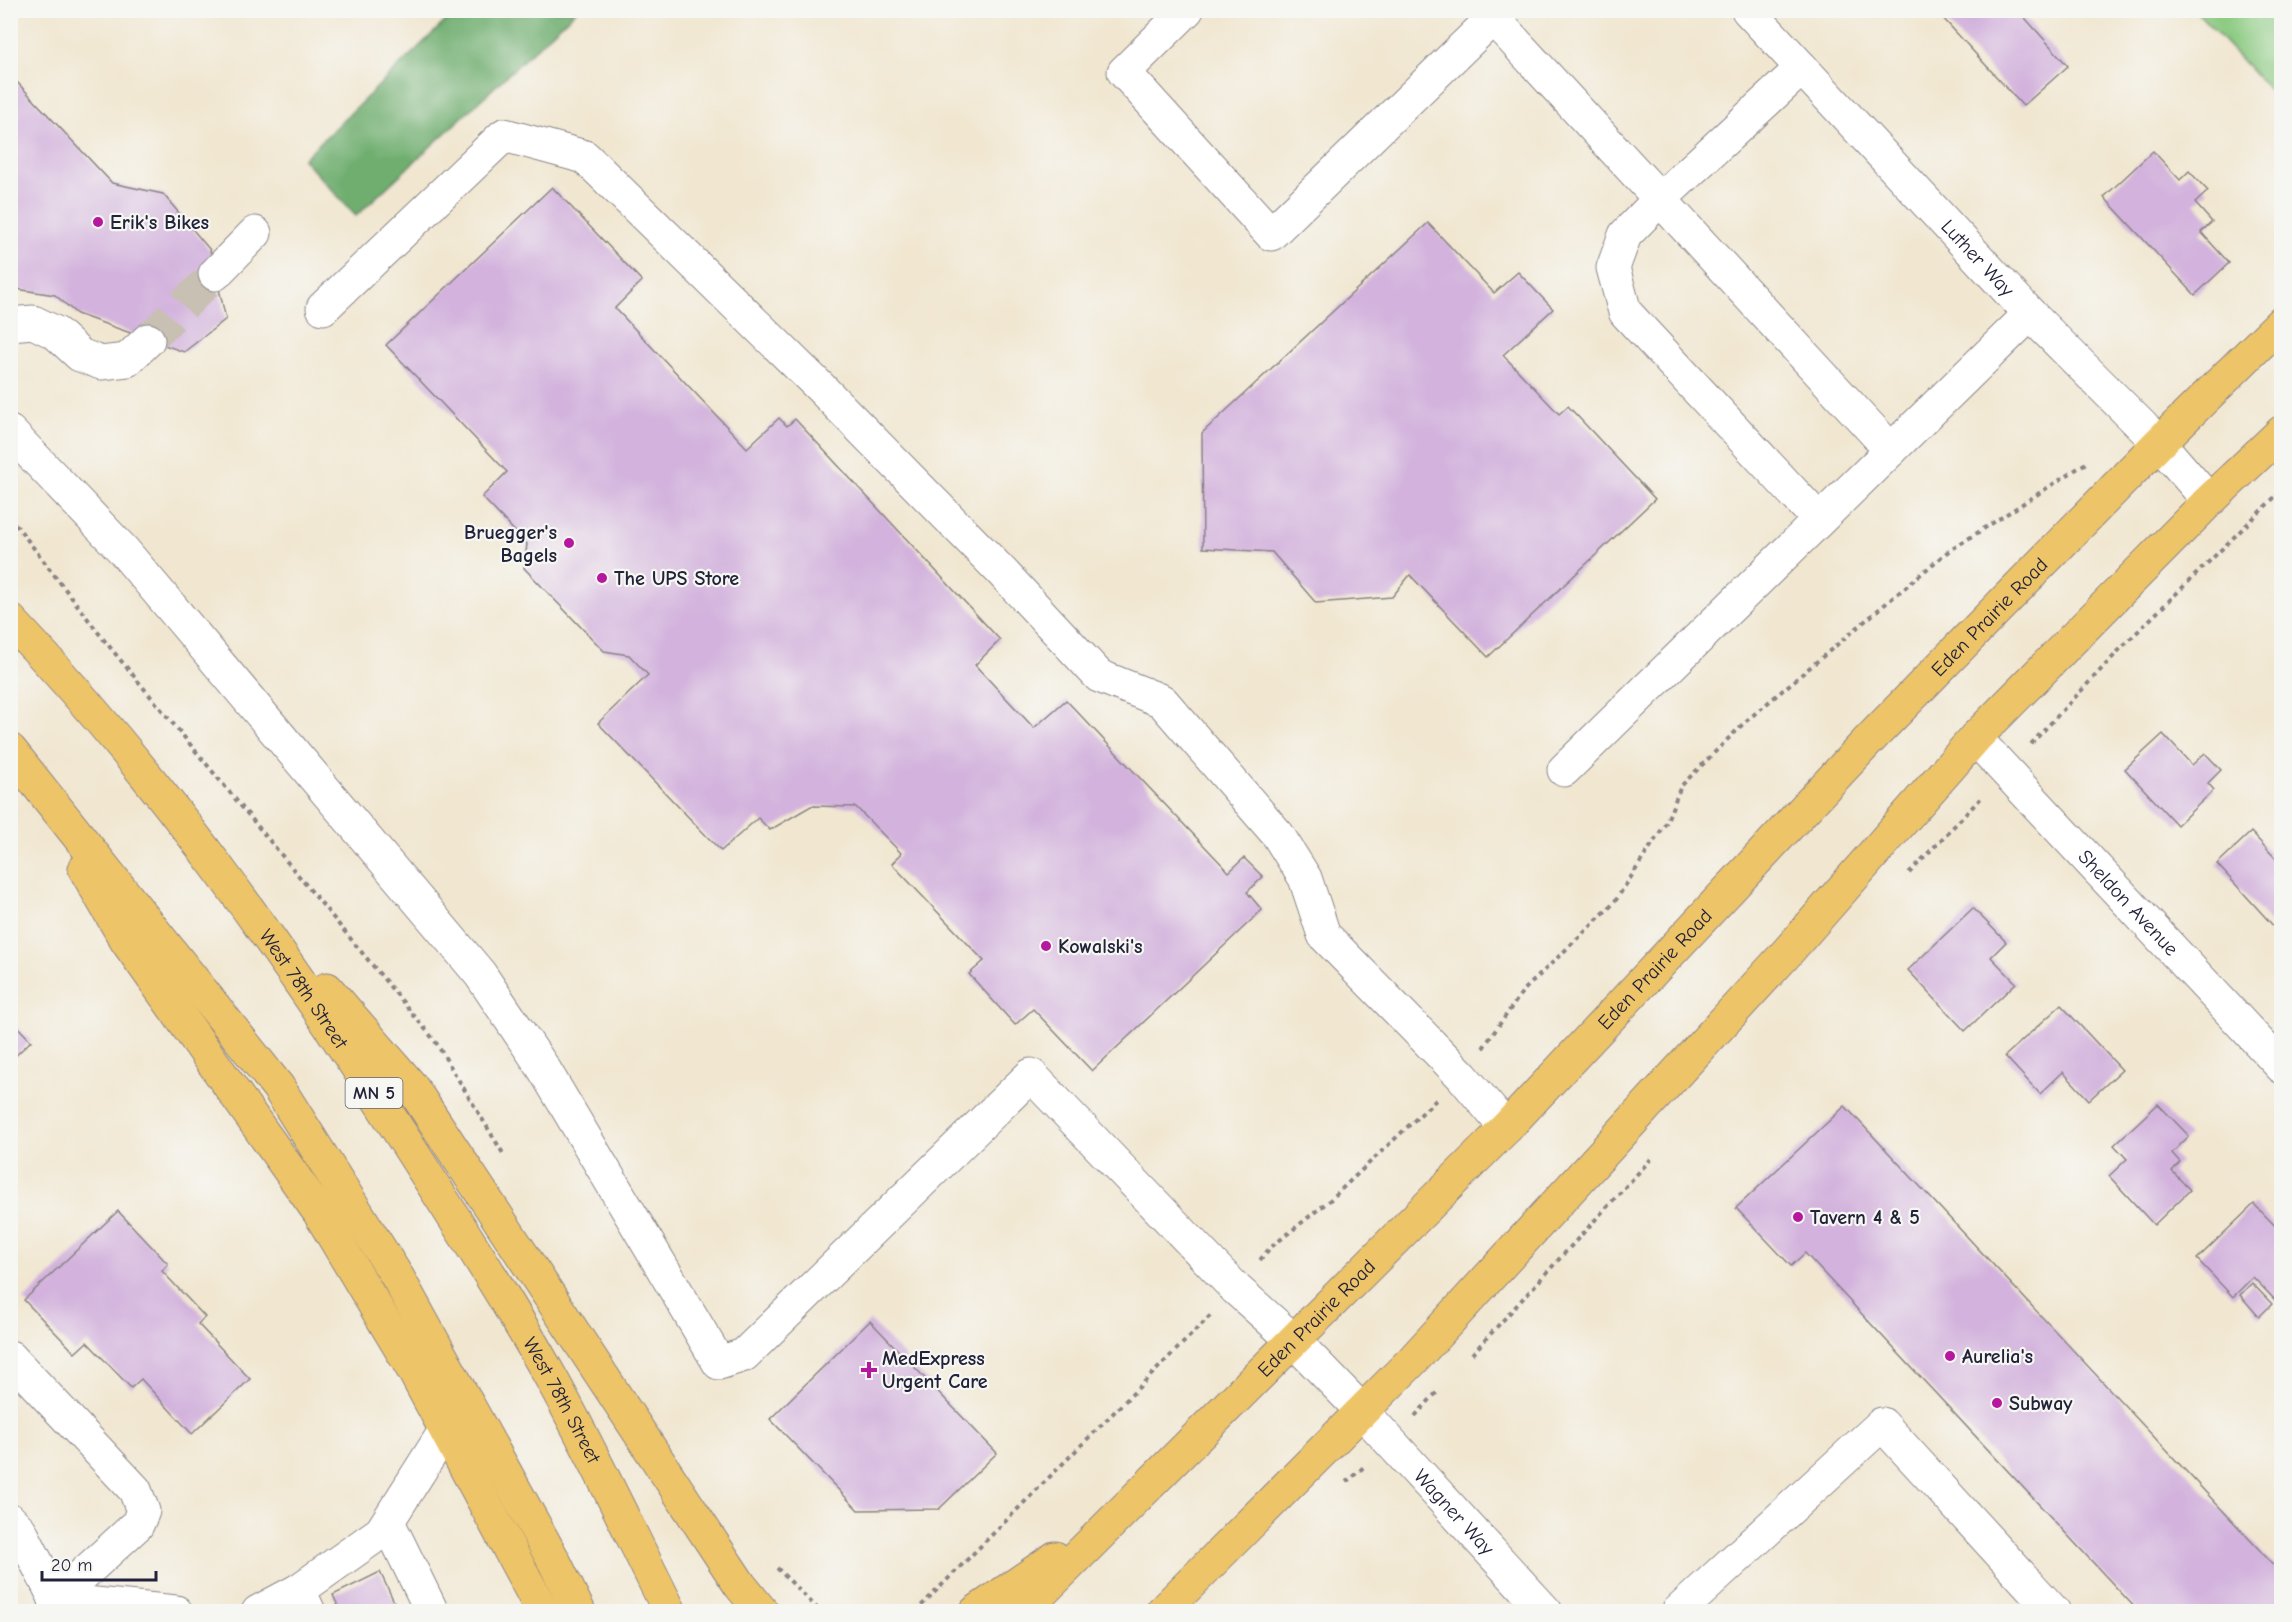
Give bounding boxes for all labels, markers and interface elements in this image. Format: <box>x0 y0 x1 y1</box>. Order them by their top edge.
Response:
place label: Erik's Bikes <box>110 211 209 234</box>
marker: Erik's Bikes <box>91 215 105 229</box>
street label: Luther Way <box>1936 215 2019 301</box>
place label: Bruegger's Bagels <box>464 521 557 567</box>
marker: Bruegger's Bagels <box>562 536 576 550</box>
street label: Eden Prairie Road <box>1927 553 2053 681</box>
place label: The UPS Store <box>614 567 739 590</box>
marker: The UPS Store <box>595 571 609 585</box>
street label: Sheldon Avenue <box>2073 845 2183 960</box>
street label: Eden Prairie Road <box>1593 904 1717 1034</box>
street label: West 78th Street <box>254 925 353 1054</box>
place label: Kowalski's <box>1058 935 1143 958</box>
marker: Kowalski's <box>1039 939 1053 953</box>
road number: MN 5 <box>346 1078 403 1108</box>
place label: Tavern 4 & 5 <box>1810 1206 1920 1229</box>
marker: Tavern 4 & 5 <box>1791 1210 1805 1224</box>
street label: Eden Prairie Road <box>1253 1255 1380 1382</box>
street label: West 78th Street <box>518 1333 606 1468</box>
place label: Aurelia's <box>1962 1345 2033 1368</box>
place label: MedExpress Urgent Care <box>882 1347 988 1393</box>
marker: Aurelia's <box>1943 1349 1957 1363</box>
marker: MedExpress Urgent Care <box>860 1361 878 1379</box>
place label: Subway <box>2009 1392 2073 1415</box>
marker: Subway <box>1990 1396 2004 1410</box>
street label: Wagner Way <box>1409 1465 1499 1560</box>
scale bar <box>42 1544 156 1582</box>
text: 20 m <box>51 1555 92 1576</box>

